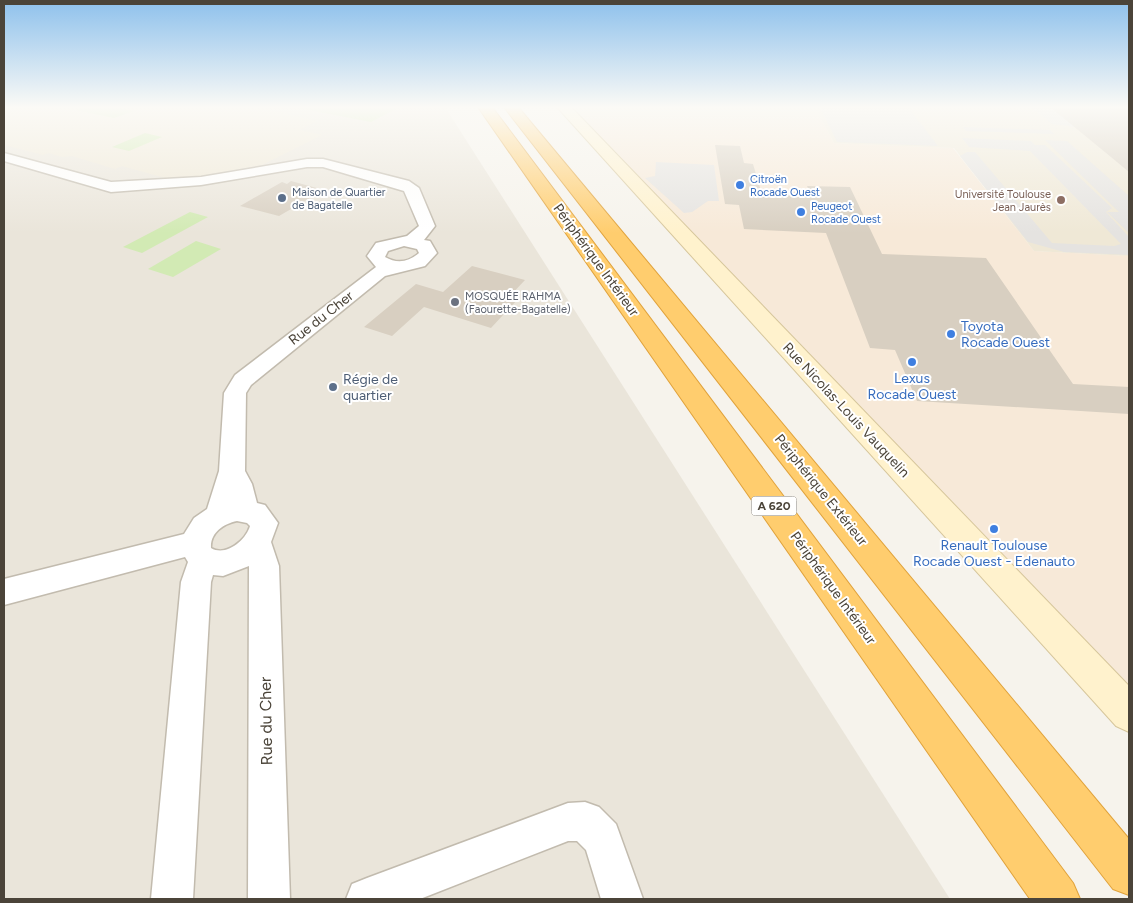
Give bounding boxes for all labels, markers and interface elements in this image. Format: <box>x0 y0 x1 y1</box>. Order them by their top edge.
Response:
place label: Citroën Rocade Ouest <box>750 173 820 199</box>
marker: Citroën Rocade Ouest <box>734 179 746 191</box>
place label: Maison de Quartier de Bagatelle <box>292 186 386 212</box>
place label: Université Toulouse Jean Jaurès <box>955 188 1051 214</box>
marker: Maison de Quartier de Bagatelle <box>276 192 288 204</box>
marker: Université Toulouse Jean Jaurès <box>1055 194 1067 206</box>
street label: Périphérique Intérieur <box>549 200 643 320</box>
place label: Peugeot Rocade Ouest <box>811 200 881 226</box>
marker: Peugeot Rocade Ouest <box>795 206 807 218</box>
street label: Rue du Cher <box>285 287 357 349</box>
place label: MOSQUÉE RAHMA (Faourette-Bagatelle) <box>465 290 571 316</box>
marker: MOSQUÉE RAHMA (Faourette-Bagatelle) <box>449 296 461 308</box>
place label: Toyota Rocade Ouest <box>961 318 1050 351</box>
marker: Toyota Rocade Ouest <box>945 328 957 340</box>
street label: Rue Nicolas-Louis Vauquelin <box>779 339 913 481</box>
marker: Lexus Rocade Ouest <box>906 356 918 368</box>
place label: Lexus Rocade Ouest <box>867 370 957 403</box>
place label: Régie de quartier <box>343 371 398 404</box>
marker: Régie de quartier <box>327 381 339 393</box>
street label: Périphérique Extérieur <box>771 431 871 549</box>
road number: A 620 <box>752 496 796 516</box>
marker: Renault Toulouse Rocade Ouest - Edenauto <box>988 523 1000 535</box>
street label: Périphérique Intérieur <box>786 528 880 648</box>
place label: Renault Toulouse Rocade Ouest - Edenauto <box>913 537 1075 570</box>
street label: Rue du Cher <box>256 676 276 765</box>

